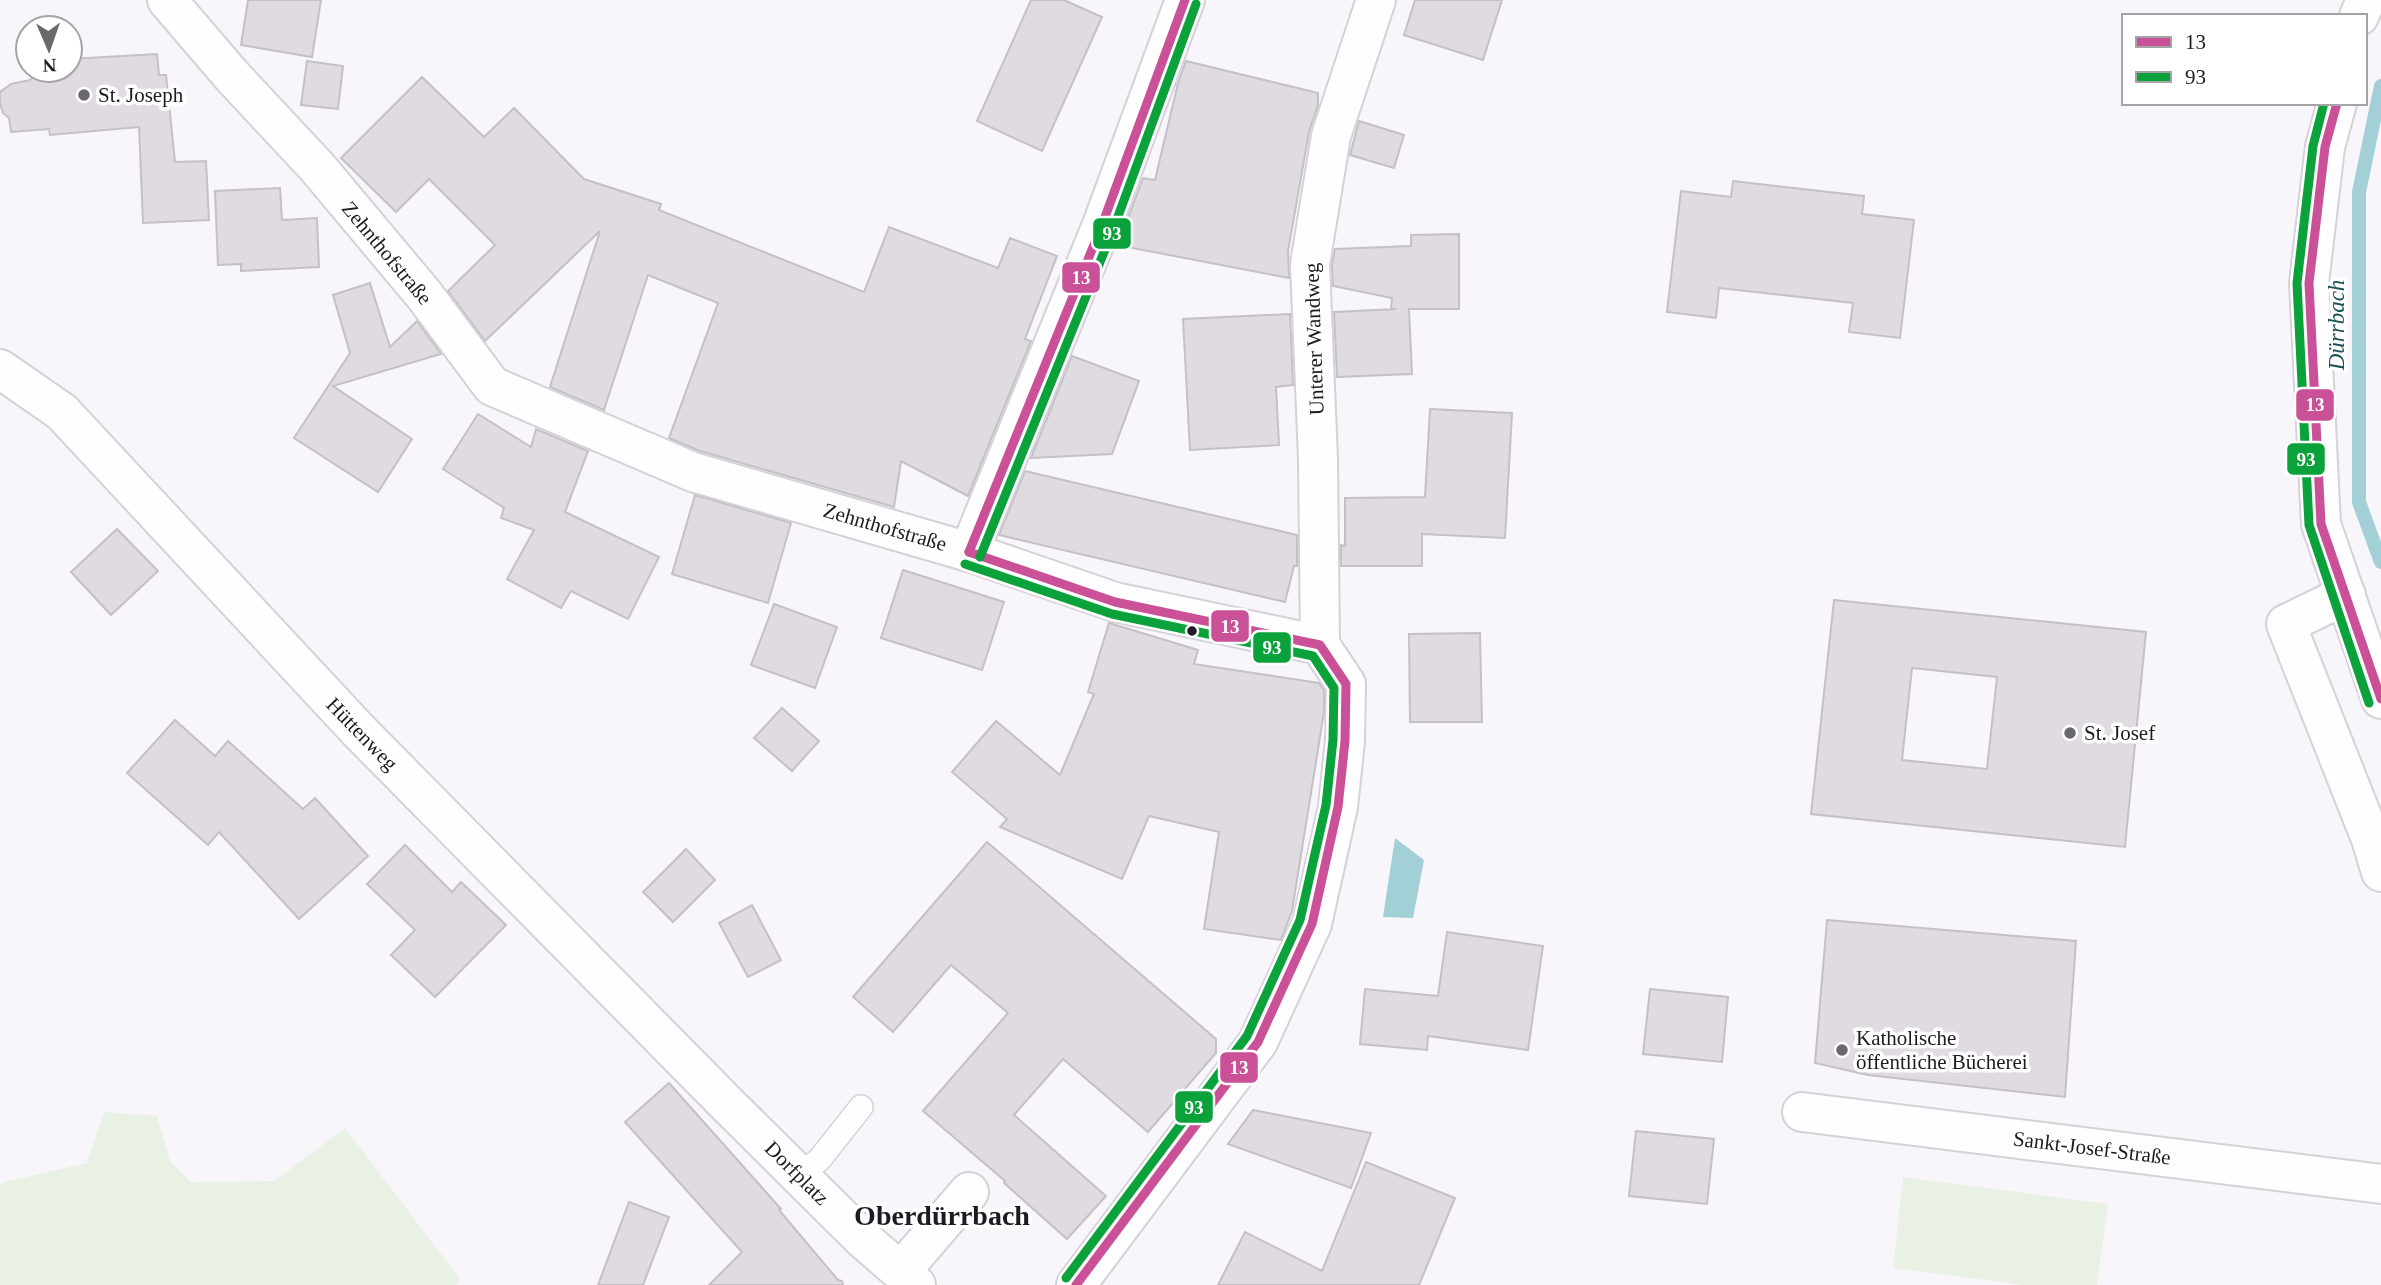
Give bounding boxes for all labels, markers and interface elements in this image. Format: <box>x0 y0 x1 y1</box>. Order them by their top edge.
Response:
north arrow <box>14 14 84 84</box>
legend <box>2122 14 2367 105</box>
text: 13 <box>2185 30 2206 54</box>
text: N <box>42 55 57 76</box>
text: 93 <box>2185 65 2206 89</box>
place label: St. Joseph <box>98 83 184 107</box>
marker: St. Joseph <box>76 87 92 103</box>
street label: Zehnthofstraße <box>337 197 437 309</box>
line badge: 93 <box>1092 217 1132 250</box>
text: 93 <box>1103 223 1122 244</box>
line badge: 13 <box>1061 261 1101 294</box>
street label: Unterer Wandweg <box>1299 262 1329 416</box>
text: 13 <box>1072 267 1091 288</box>
water label: Dürrbach <box>2324 280 2349 371</box>
line badge: 13 <box>2295 388 2335 422</box>
text: 13 <box>2306 394 2325 415</box>
line badge: 93 <box>2286 442 2326 476</box>
text: 93 <box>2297 449 2316 470</box>
street label: Zehnthofstraße <box>821 498 949 556</box>
line badge: 13 <box>1210 609 1250 643</box>
text: 13 <box>1221 616 1240 637</box>
unlabelled marker <box>1185 624 1199 638</box>
line badge: 93 <box>1252 631 1292 664</box>
text: 93 <box>1263 637 1282 658</box>
street label: Hüttenweg <box>321 693 403 776</box>
place label: St. Josef <box>2084 721 2155 745</box>
marker: St. Josef <box>2062 725 2078 741</box>
place label: Katholische öffentliche Bücherei <box>1856 1026 2028 1074</box>
marker: Katholische öffentliche Bücherei <box>1834 1042 1850 1058</box>
line badge: 13 <box>1219 1051 1259 1084</box>
text: 13 <box>1230 1057 1249 1078</box>
line badge: 93 <box>1174 1090 1214 1124</box>
text: 93 <box>1185 1097 1204 1118</box>
street label: Sankt-Josef-Straße <box>2012 1126 2172 1170</box>
street label: Dorfplatz <box>760 1136 834 1210</box>
district label: Oberdürrbach <box>854 1200 1030 1231</box>

